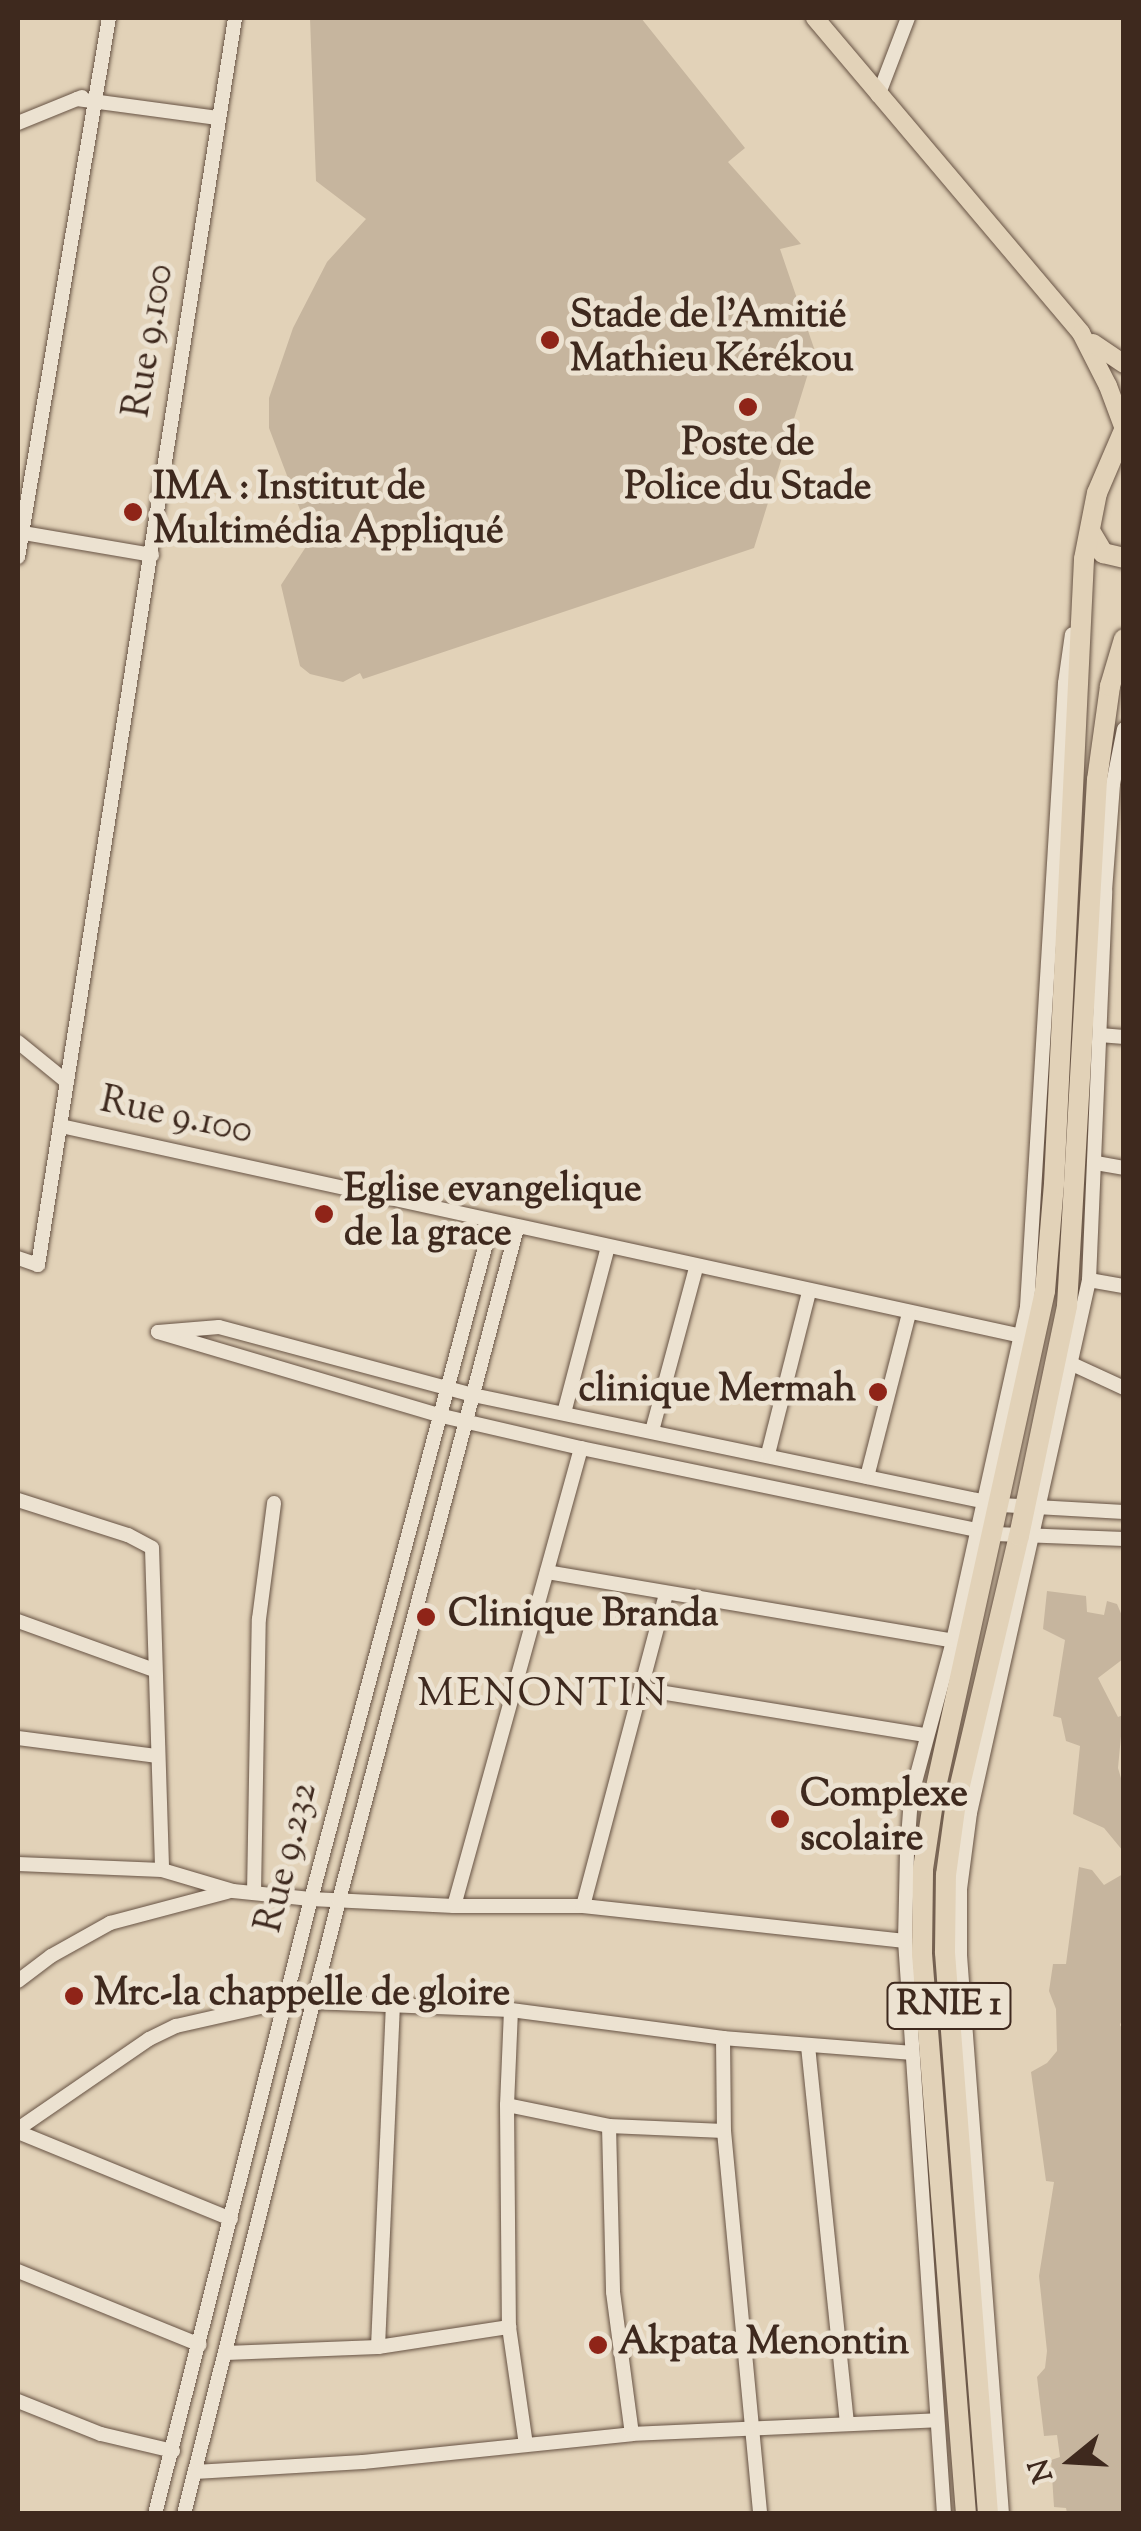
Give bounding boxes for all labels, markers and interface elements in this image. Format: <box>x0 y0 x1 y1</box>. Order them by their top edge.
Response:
street label: Rue 9.100 <box>116 261 186 421</box>
place label: Stade de l'Amitié Mathieu Kérékou <box>570 295 854 384</box>
marker: Stade de l'Amitié Mathieu Kérékou <box>539 329 561 351</box>
marker: Poste de Police du Stade <box>737 396 759 418</box>
place label: Poste de Police du Stade <box>624 423 872 512</box>
place label: IMA : Institut de Multimédia Appliqué <box>153 467 504 556</box>
marker: IMA : Institut de Multimédia Appliqué <box>122 501 144 523</box>
street label: Rue 9.100 <box>96 1080 256 1156</box>
place label: Eglise evangelique de la grace <box>344 1169 642 1258</box>
marker: Eglise evangelique de la grace <box>313 1203 335 1225</box>
place label: clinique Mermah <box>578 1369 856 1415</box>
marker: clinique Mermah <box>865 1379 891 1405</box>
place label: Clinique Branda <box>448 1594 718 1640</box>
marker: Clinique Branda <box>413 1604 439 1630</box>
district label: MENONTIN <box>417 1672 669 1720</box>
place label: Complexe scolaire <box>800 1774 968 1864</box>
street label: Rue 9.232 <box>248 1778 330 1938</box>
marker: Complexe scolaire <box>769 1808 791 1830</box>
place label: Mrc-la chappelle de gloire <box>94 1973 510 2019</box>
road number: RNIE 1 <box>884 1976 1014 2036</box>
marker: Mrc-la chappelle de gloire <box>63 1985 85 2007</box>
place label: Akpata Menontin <box>618 2322 909 2368</box>
marker: Akpata Menontin <box>587 2334 609 2356</box>
north arrow <box>1021 2411 1121 2511</box>
text: N <box>1020 2453 1065 2487</box>

